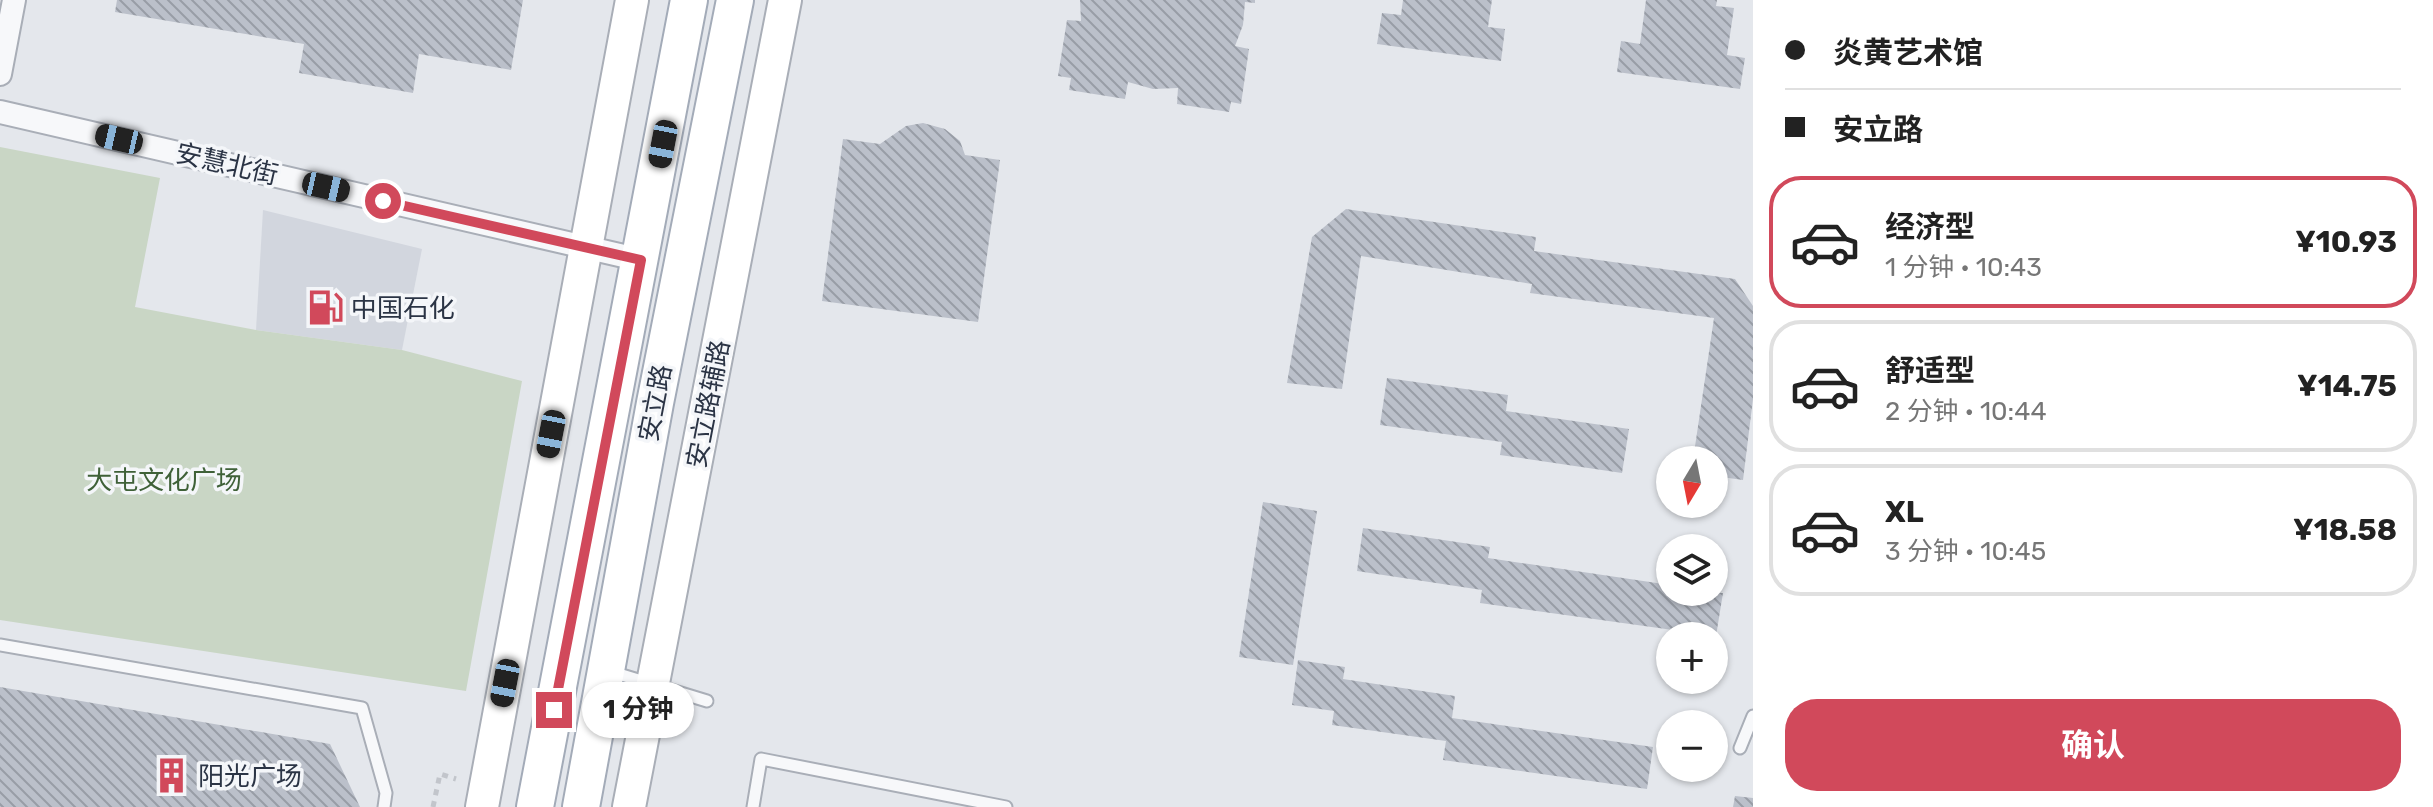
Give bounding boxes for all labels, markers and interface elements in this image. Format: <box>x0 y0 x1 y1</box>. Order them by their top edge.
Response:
text: 炎黄艺术馆 <box>1833 35 1983 71</box>
text: 安立路 <box>1833 112 1923 148</box>
car <box>647 118 679 170</box>
car <box>93 122 145 156</box>
street label: 安慧北街 <box>173 138 281 191</box>
car <box>300 170 352 204</box>
route start <box>365 183 401 219</box>
icon: car <box>1789 206 1861 278</box>
text: 经济型 <box>1885 209 1975 245</box>
text: ¥10.93 <box>2295 224 2397 260</box>
text: 1 分钟 · 10:43 <box>1885 252 2042 283</box>
fuel station icon: 中国石化 <box>306 289 344 327</box>
place label: 中国石化 <box>351 293 455 324</box>
street label: 安立路辅路 <box>681 337 736 471</box>
icon: car <box>1789 350 1861 422</box>
text: 舒适型 <box>1885 353 1975 389</box>
street label: 安立路 <box>633 362 678 444</box>
text: ¥14.75 <box>2297 368 2397 404</box>
text: 2 分钟 · 10:44 <box>1885 396 2047 427</box>
car <box>535 408 567 460</box>
north arrow <box>1656 446 1728 518</box>
map controls <box>1656 446 1728 782</box>
park label: 大屯文化广场 <box>86 465 242 496</box>
icon: car <box>1789 494 1861 566</box>
text: XL <box>1885 494 1924 530</box>
text: ¥18.58 <box>2293 512 2397 548</box>
button: layers <box>1656 534 1728 606</box>
text: 3 分钟 · 10:45 <box>1885 536 2046 567</box>
button: + <box>1656 622 1728 694</box>
car <box>489 657 521 709</box>
callout: 1 分钟 <box>582 682 694 738</box>
route end <box>536 692 572 728</box>
text: 1 分钟 <box>603 694 673 725</box>
button: 确认 <box>1785 699 2401 791</box>
button: − <box>1656 710 1728 782</box>
building icon: 阳光广场 <box>153 757 191 795</box>
place label: 阳光广场 <box>198 761 302 792</box>

